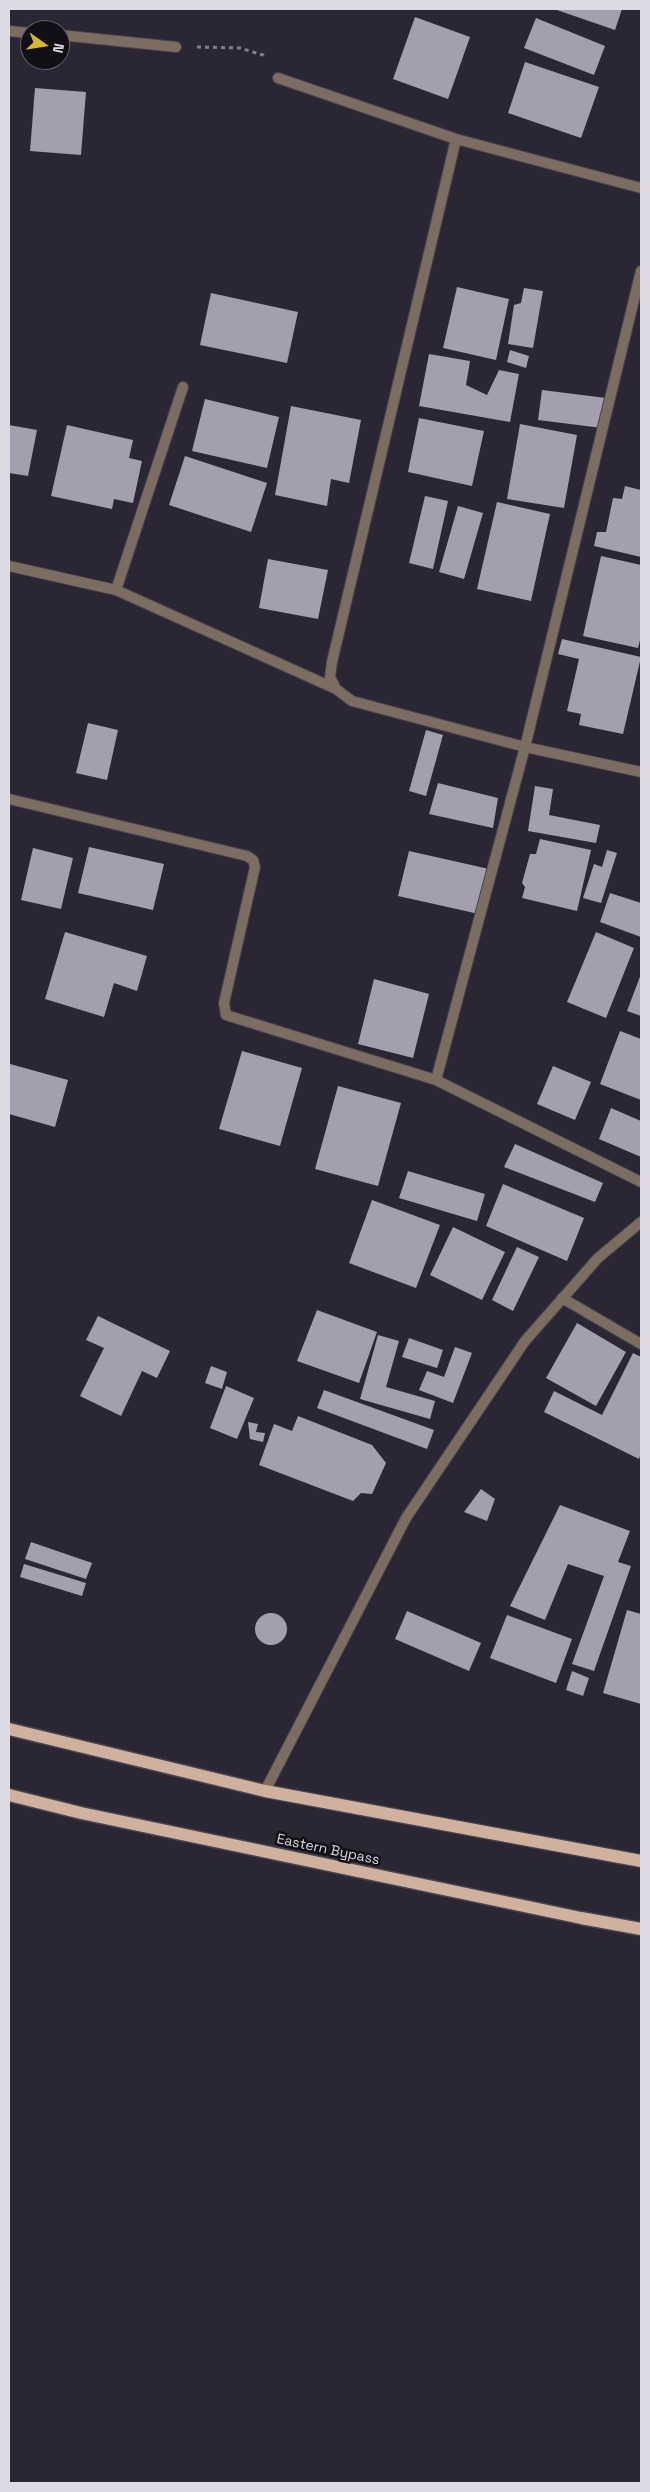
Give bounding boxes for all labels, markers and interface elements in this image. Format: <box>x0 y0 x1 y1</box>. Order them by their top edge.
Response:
north arrow <box>20 20 70 70</box>
text: N <box>49 42 68 55</box>
street label: Eastern Bypass <box>275 1831 381 1869</box>

